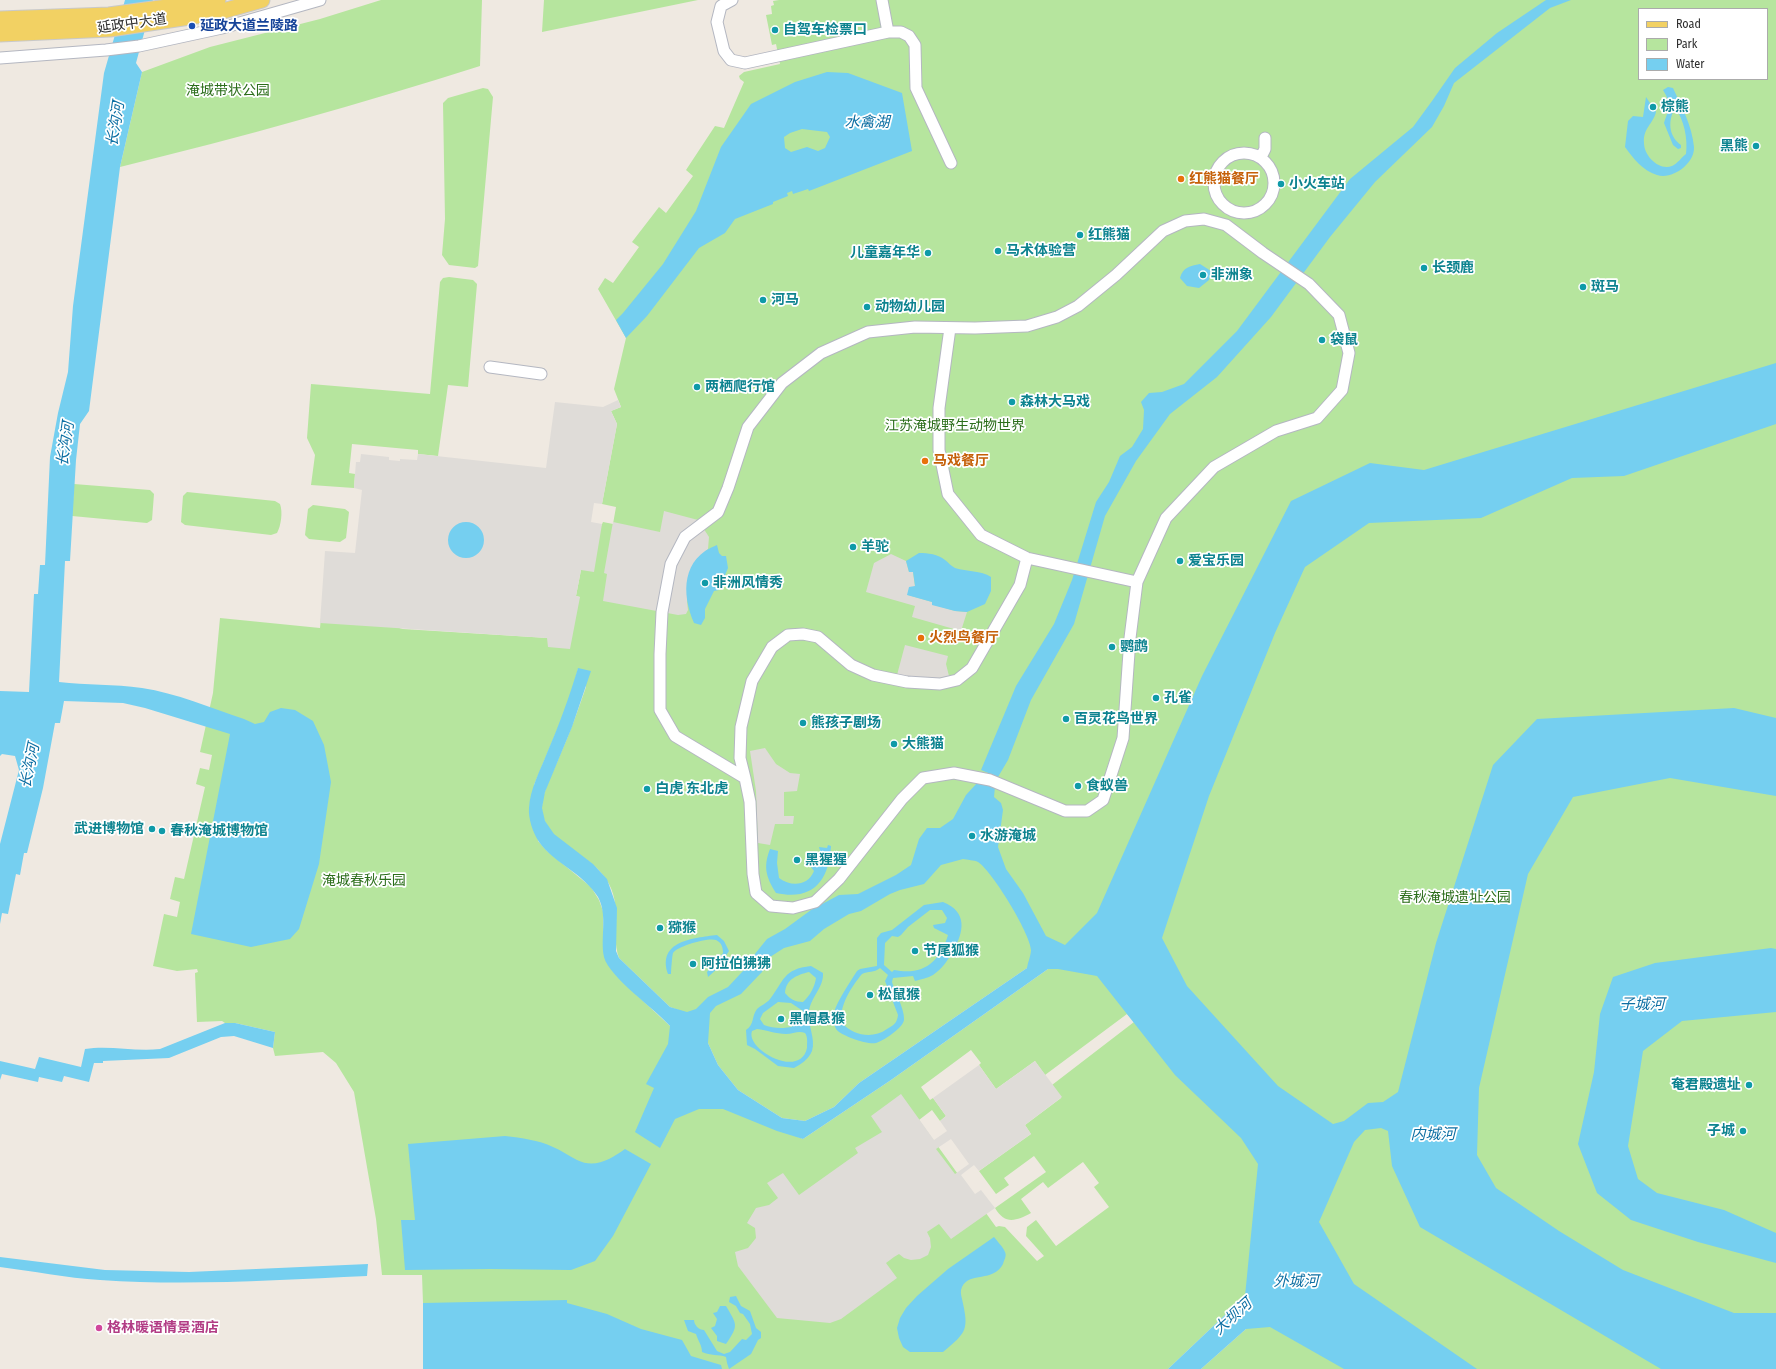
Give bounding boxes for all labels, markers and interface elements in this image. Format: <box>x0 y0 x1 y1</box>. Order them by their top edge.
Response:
legend <box>1638 8 1768 80</box>
street label: 延政中大道 <box>96 11 168 37</box>
text: Road <box>1676 17 1701 31</box>
place label: 延政大道兰陵路 <box>200 18 298 34</box>
marker: 延政大道兰陵路 <box>187 21 197 31</box>
place label: 自驾车检票口 <box>783 22 867 38</box>
marker: 自驾车检票口 <box>770 25 780 35</box>
text: Park <box>1676 37 1697 51</box>
text: Water <box>1676 57 1704 71</box>
park label: 淹城带状公园 <box>186 83 270 99</box>
place label: 棕熊 <box>1661 99 1689 115</box>
water label: 长沟河 <box>104 100 128 148</box>
marker: 棕熊 <box>1648 102 1658 112</box>
water label: 水禽湖 <box>845 114 889 132</box>
place label: 黑熊 <box>1720 138 1748 154</box>
marker: 黑熊 <box>1751 141 1761 151</box>
place label: 红熊猫餐厅 <box>1189 171 1259 187</box>
marker: 红熊猫餐厅 <box>1176 174 1186 184</box>
place label: 小火车站 <box>1289 176 1345 192</box>
marker: 小火车站 <box>1276 179 1286 189</box>
place label: 红熊猫 <box>1088 227 1130 243</box>
marker: 红熊猫 <box>1075 230 1085 240</box>
place label: 马术体验营 <box>1006 243 1076 259</box>
place label: 儿童嘉年华 <box>850 245 920 261</box>
marker: 马术体验营 <box>993 246 1003 256</box>
marker: 儿童嘉年华 <box>923 248 933 258</box>
place label: 长颈鹿 <box>1432 260 1474 276</box>
marker: 长颈鹿 <box>1419 263 1429 273</box>
place label: 非洲象 <box>1211 267 1253 283</box>
marker: 非洲象 <box>1198 270 1208 280</box>
place label: 斑马 <box>1591 279 1619 295</box>
marker: 斑马 <box>1578 282 1588 292</box>
place label: 河马 <box>771 292 799 308</box>
marker: 河马 <box>758 295 768 305</box>
place label: 动物幼儿园 <box>875 299 945 315</box>
marker: 动物幼儿园 <box>862 302 872 312</box>
place label: 袋鼠 <box>1330 332 1358 348</box>
marker: 袋鼠 <box>1317 335 1327 345</box>
place label: 两栖爬行馆 <box>705 379 775 395</box>
marker: 两栖爬行馆 <box>692 382 702 392</box>
place label: 森林大马戏 <box>1020 394 1090 410</box>
marker: 森林大马戏 <box>1007 397 1017 407</box>
park label: 江苏淹城野生动物世界 <box>885 418 1025 434</box>
water label: 长沟河 <box>54 420 78 468</box>
place label: 马戏餐厅 <box>933 453 989 469</box>
marker: 马戏餐厅 <box>920 456 930 466</box>
place label: 羊驼 <box>861 539 889 555</box>
marker: 羊驼 <box>848 542 858 552</box>
place label: 爱宝乐园 <box>1188 553 1244 569</box>
marker: 爱宝乐园 <box>1175 556 1185 566</box>
place label: 非洲风情秀 <box>713 575 783 591</box>
marker: 非洲风情秀 <box>700 578 710 588</box>
place label: 火烈鸟餐厅 <box>929 630 999 646</box>
marker: 火烈鸟餐厅 <box>916 633 926 643</box>
place label: 鹦鹉 <box>1120 639 1148 655</box>
marker: 鹦鹉 <box>1107 642 1117 652</box>
place label: 孔雀 <box>1164 690 1192 706</box>
marker: 孔雀 <box>1151 693 1161 703</box>
place label: 百灵花鸟世界 <box>1074 711 1158 727</box>
marker: 百灵花鸟世界 <box>1061 714 1071 724</box>
place label: 熊孩子剧场 <box>811 715 881 731</box>
marker: 熊孩子剧场 <box>798 718 808 728</box>
place label: 大熊猫 <box>902 736 944 752</box>
marker: 大熊猫 <box>889 739 899 749</box>
water label: 长沟河 <box>17 742 43 790</box>
place label: 食蚁兽 <box>1086 778 1128 794</box>
place label: 白虎 东北虎 <box>655 781 728 797</box>
marker: 食蚁兽 <box>1073 781 1083 791</box>
marker: 白虎 东北虎 <box>642 784 652 794</box>
place label: 武进博物馆 <box>74 821 144 837</box>
place label: 春秋淹城博物馆 <box>170 823 268 839</box>
marker: 武进博物馆 <box>147 824 157 834</box>
marker: 春秋淹城博物馆 <box>157 826 167 836</box>
place label: 水游淹城 <box>980 828 1036 844</box>
marker: 水游淹城 <box>967 831 977 841</box>
place label: 黑猩猩 <box>805 852 847 868</box>
marker: 黑猩猩 <box>792 855 802 865</box>
park label: 淹城春秋乐园 <box>322 873 406 889</box>
park label: 春秋淹城遗址公园 <box>1399 890 1511 906</box>
place label: 猕猴 <box>668 920 696 936</box>
marker: 猕猴 <box>655 923 665 933</box>
place label: 节尾狐猴 <box>923 943 979 959</box>
marker: 节尾狐猴 <box>910 946 920 956</box>
place label: 阿拉伯狒狒 <box>701 956 771 972</box>
marker: 阿拉伯狒狒 <box>688 959 698 969</box>
place label: 松鼠猴 <box>878 987 920 1003</box>
marker: 松鼠猴 <box>865 990 875 1000</box>
water label: 子城河 <box>1620 996 1664 1014</box>
place label: 黑帽悬猴 <box>789 1011 845 1027</box>
marker: 黑帽悬猴 <box>776 1014 786 1024</box>
place label: 奄君殿遗址 <box>1671 1077 1741 1093</box>
marker: 奄君殿遗址 <box>1744 1080 1754 1090</box>
place label: 子城 <box>1707 1123 1735 1139</box>
water label: 内城河 <box>1411 1126 1455 1144</box>
marker: 子城 <box>1738 1126 1748 1136</box>
water label: 外城河 <box>1274 1273 1318 1291</box>
water label: 大坝河 <box>1210 1295 1256 1339</box>
place label: 格林暖语情景酒店 <box>107 1320 219 1336</box>
marker: 格林暖语情景酒店 <box>94 1323 104 1333</box>

